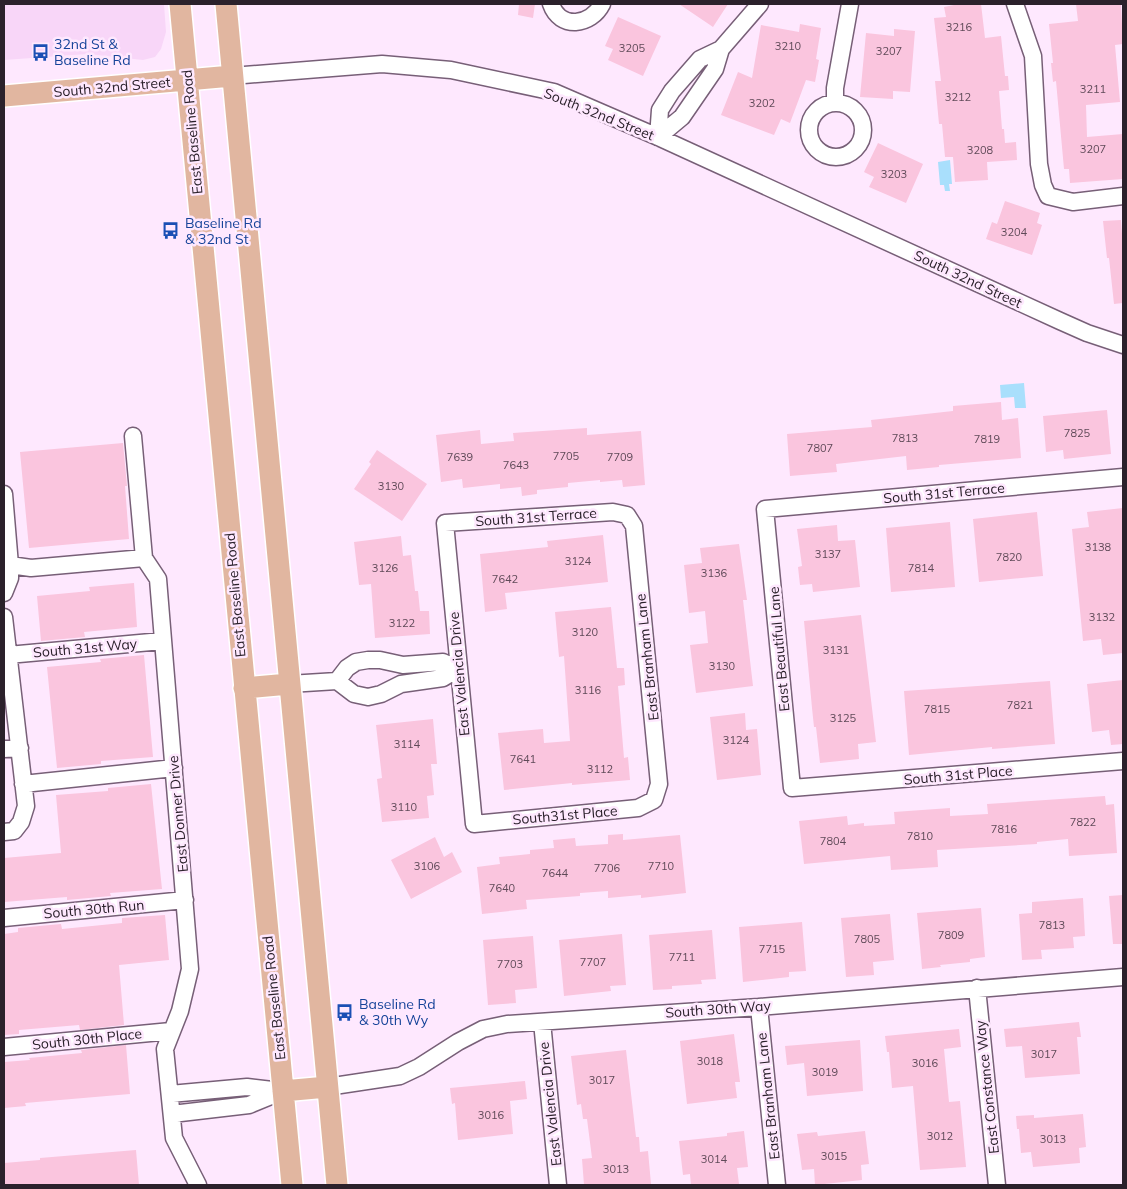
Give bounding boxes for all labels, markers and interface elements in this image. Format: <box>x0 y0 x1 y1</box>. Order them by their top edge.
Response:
house number: 3216 <box>946 20 973 34</box>
place label: 32nd St & Baseline Rd <box>54 35 131 69</box>
house number: 3210 <box>775 39 802 53</box>
house number: 3205 <box>619 41 646 55</box>
bus stop icon: 32nd St & Baseline Rd <box>30 42 50 62</box>
house number: 3207 <box>876 44 902 58</box>
street label: East Baseline Road <box>178 69 206 195</box>
street label: South 32nd Street <box>53 73 171 101</box>
house number: 3211 <box>1080 82 1106 96</box>
street label: South 32nd Street <box>541 84 657 144</box>
house number: 3212 <box>945 90 972 104</box>
house number: 3202 <box>749 96 776 110</box>
house number: 3207 <box>1080 142 1106 156</box>
house number: 3208 <box>967 143 994 157</box>
house number: 3203 <box>881 167 907 181</box>
place label: Baseline Rd & 32nd St <box>185 214 262 248</box>
bus stop icon: Baseline Rd & 32nd St <box>161 221 181 241</box>
house number: 3204 <box>1001 225 1028 239</box>
street label: South 32nd Street <box>911 246 1025 312</box>
house number: 7825 <box>1064 426 1091 440</box>
house number: 7813 <box>892 431 918 445</box>
house number: 7819 <box>974 432 1000 446</box>
house number: 7807 <box>807 441 833 455</box>
house number: 7705 <box>553 449 580 463</box>
house number: 7639 <box>447 450 473 464</box>
house number: 7709 <box>607 450 633 464</box>
house number: 7643 <box>503 458 529 472</box>
house number: 3130 <box>378 479 405 493</box>
street label: South 31st Terrace <box>883 479 1005 507</box>
street label: South 31st Terrace <box>475 504 597 530</box>
street label: East Baseline Road <box>221 532 249 658</box>
house number: 3138 <box>1085 540 1112 554</box>
house number: 3137 <box>815 547 841 561</box>
house number: 7820 <box>996 550 1023 564</box>
house number: 3124 <box>565 554 592 568</box>
house number: 3126 <box>372 561 399 575</box>
house number: 7814 <box>908 561 935 575</box>
house number: 3136 <box>701 566 728 580</box>
house number: 7642 <box>492 572 519 586</box>
street label: East Beautiful Lane <box>765 586 793 712</box>
street label: East Branham Lane <box>631 593 663 721</box>
house number: 3132 <box>1089 610 1116 624</box>
street label: East Valencia Drive <box>445 611 473 737</box>
house number: 3122 <box>389 616 416 630</box>
house number: 3120 <box>572 625 599 639</box>
street label: South 31st Way <box>32 634 138 662</box>
house number: 3131 <box>823 643 849 657</box>
house number: 3130 <box>709 659 736 673</box>
house number: 3116 <box>575 683 602 697</box>
house number: 7821 <box>1007 698 1033 712</box>
house number: 7815 <box>924 702 951 716</box>
house number: 3125 <box>830 711 857 725</box>
house number: 3124 <box>723 733 750 747</box>
house number: 3114 <box>394 737 421 751</box>
house number: 7641 <box>510 752 536 766</box>
street label: East Donner Drive <box>164 755 192 873</box>
street label: South 31st Place <box>903 761 1013 789</box>
house number: 3112 <box>587 762 614 776</box>
house number: 3110 <box>391 800 418 814</box>
street label: South31st Place <box>512 801 618 829</box>
house number: 7822 <box>1070 815 1097 829</box>
house number: 7816 <box>991 822 1018 836</box>
house number: 7810 <box>907 829 934 843</box>
house number: 7804 <box>820 834 847 848</box>
house number: 3106 <box>414 859 441 873</box>
house number: 7710 <box>648 859 675 873</box>
house number: 7706 <box>594 861 621 875</box>
house number: 7644 <box>542 866 569 880</box>
house number: 7640 <box>489 881 516 895</box>
street label: South 30th Run <box>43 896 145 922</box>
house number: 7813 <box>1039 918 1065 932</box>
house number: 7809 <box>938 928 964 942</box>
house number: 7805 <box>854 932 881 946</box>
street label: East Baseline Road <box>259 935 289 1061</box>
house number: 7715 <box>759 942 786 956</box>
house number: 7711 <box>669 950 695 964</box>
house number: 7707 <box>580 955 606 969</box>
house number: 7703 <box>497 957 523 971</box>
place label: Baseline Rd & 30th Wy <box>359 995 436 1029</box>
street label: South 30th Way <box>665 996 772 1022</box>
bus stop icon: Baseline Rd & 30th Wy <box>335 1002 355 1022</box>
street label: East Constance Way <box>971 1019 1003 1155</box>
street label: South 30th Place <box>31 1024 143 1054</box>
street label: East Branham Lane <box>752 1032 784 1160</box>
street label: East Valencia Drive <box>535 1041 565 1167</box>
house number: 3017 <box>1031 1047 1057 1061</box>
house number: 3018 <box>697 1054 724 1068</box>
house number: 3016 <box>912 1056 939 1070</box>
house number: 3019 <box>812 1065 838 1079</box>
house number: 3017 <box>589 1073 615 1087</box>
house number: 3016 <box>478 1108 505 1122</box>
house number: 3012 <box>927 1129 954 1143</box>
house number: 3013 <box>1040 1132 1066 1146</box>
house number: 3015 <box>821 1149 848 1163</box>
house number: 3014 <box>701 1152 728 1166</box>
house number: 3013 <box>603 1162 629 1176</box>

